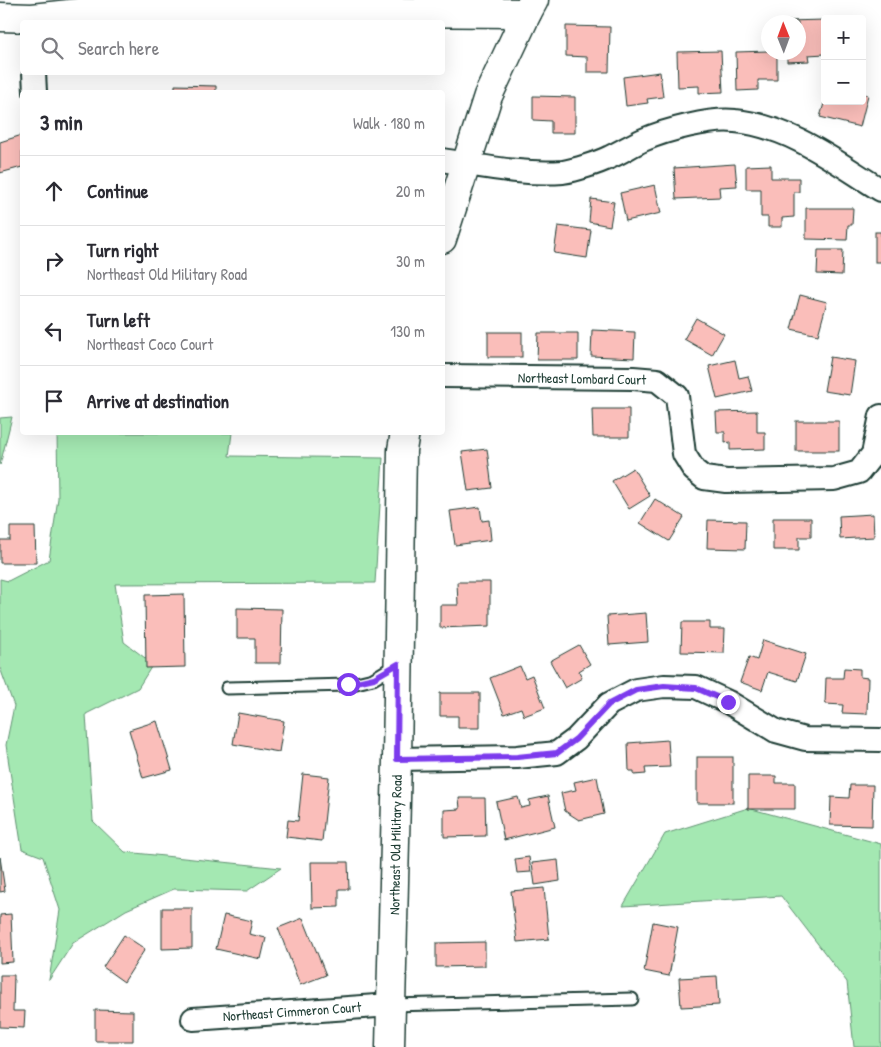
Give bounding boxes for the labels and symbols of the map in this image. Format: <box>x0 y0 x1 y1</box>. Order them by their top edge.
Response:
north arrow <box>761 15 806 60</box>
street label: Northeast Lombard Court <box>518 367 647 389</box>
route start <box>337 673 360 696</box>
route end <box>717 691 740 714</box>
street label: Northeast Old Military Road <box>384 774 407 915</box>
street label: Northeast Cimmeron Court <box>222 997 362 1025</box>

